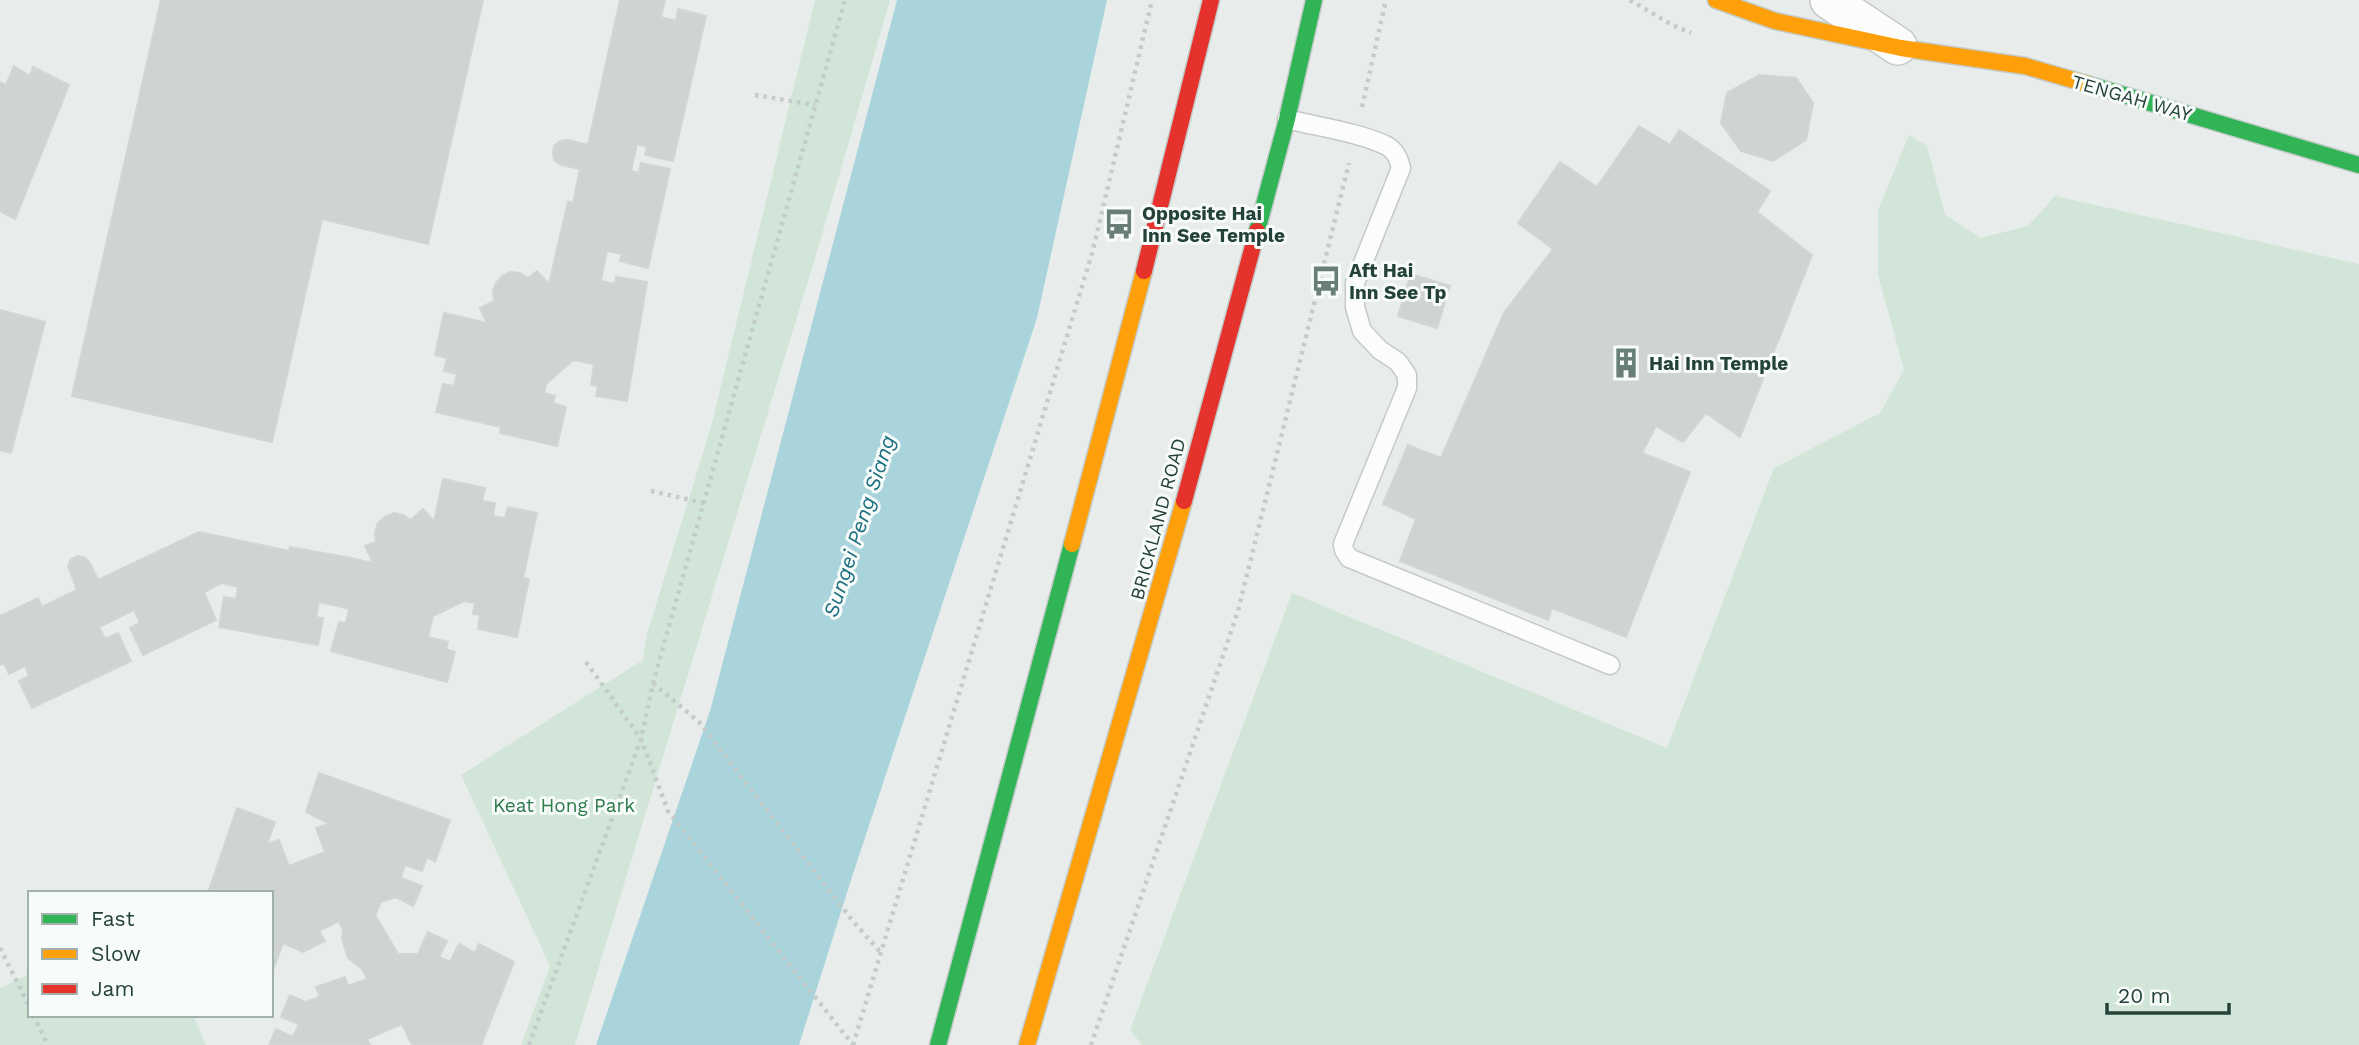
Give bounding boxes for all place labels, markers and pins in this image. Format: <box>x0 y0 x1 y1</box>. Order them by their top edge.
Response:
place label: Opposite Hai Inn See Temple <box>1142 202 1285 247</box>
bus stop icon: Opposite Hai Inn See Temple <box>1102 207 1136 241</box>
place label: Aft Hai Inn See Tp <box>1349 259 1447 304</box>
bus stop icon: Aft Hai Inn See Tp <box>1309 264 1343 298</box>
building icon: Hai Inn Temple <box>1609 346 1643 380</box>
place label: Hai Inn Temple <box>1649 352 1788 375</box>

